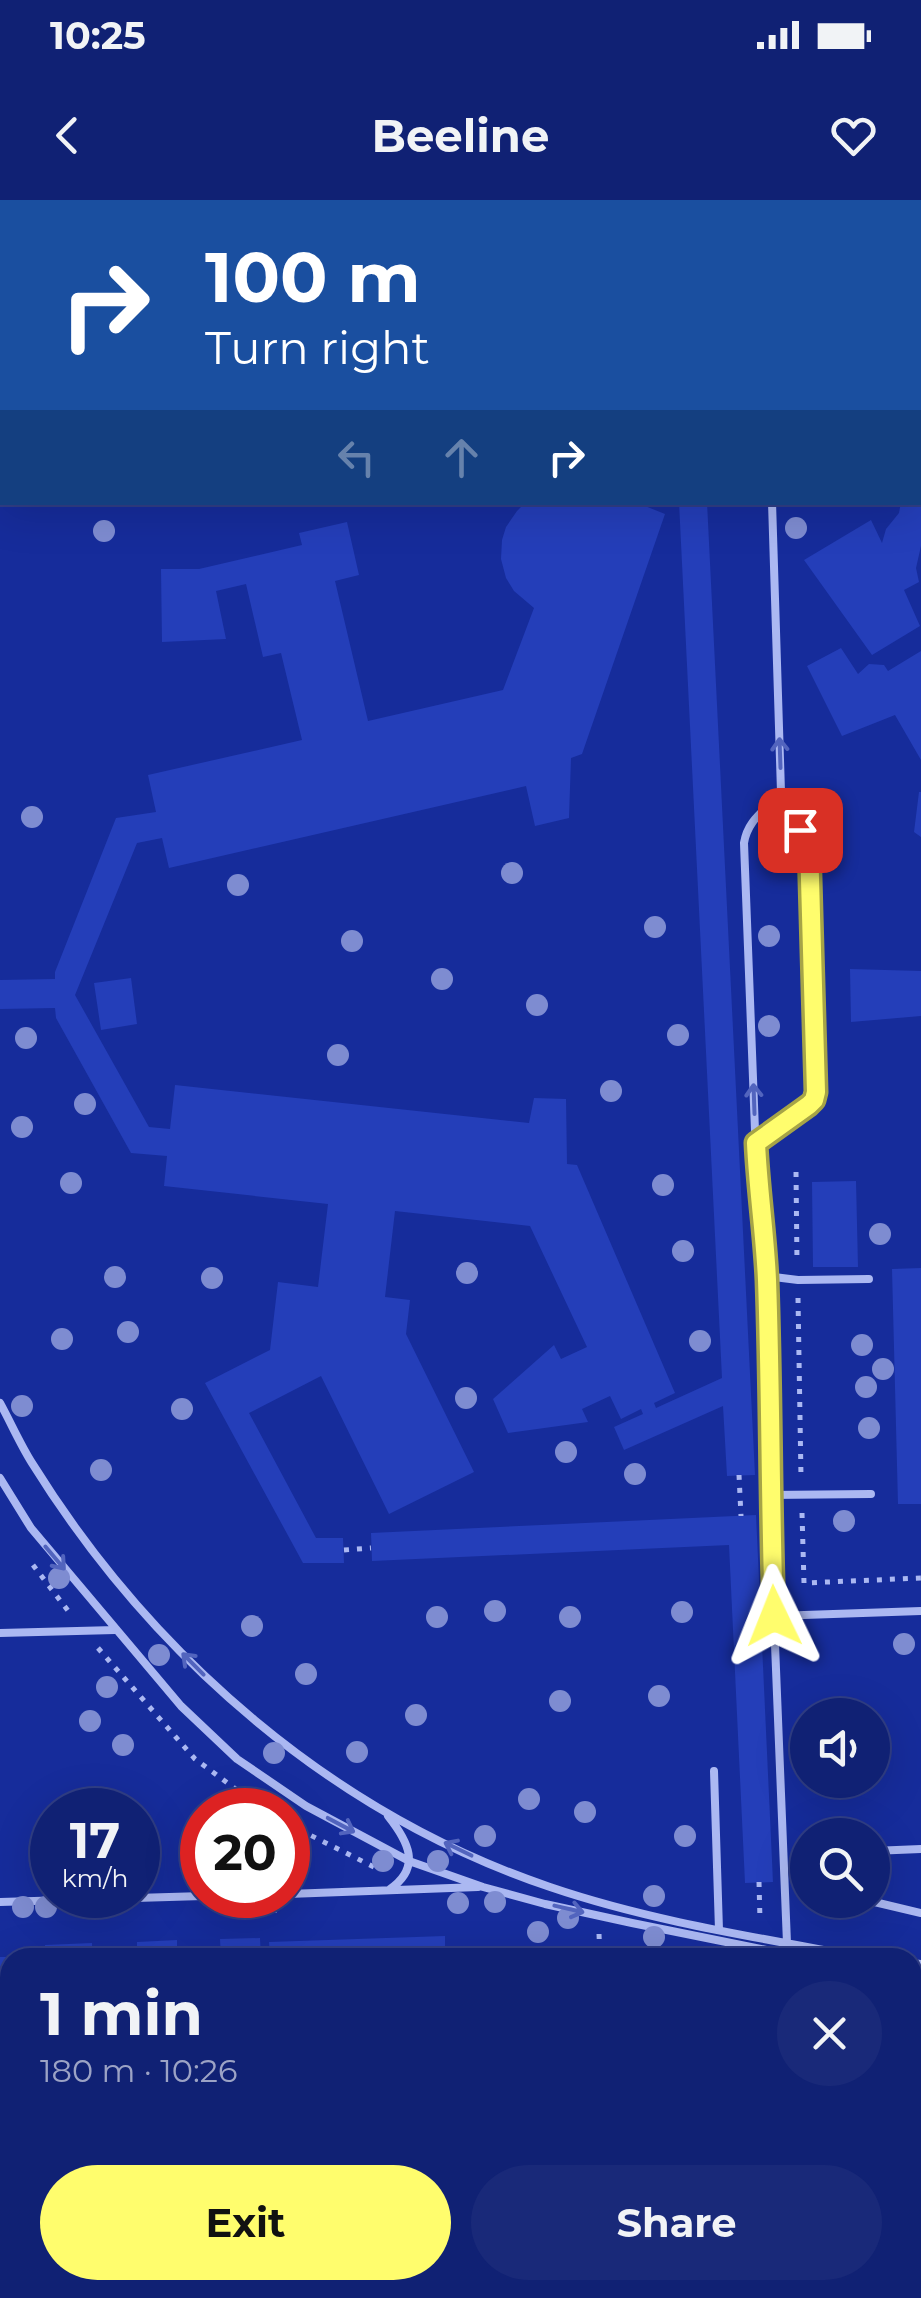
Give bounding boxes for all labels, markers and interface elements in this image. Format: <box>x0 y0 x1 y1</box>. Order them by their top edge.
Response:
text: 10:25 <box>50 12 146 59</box>
icon: back <box>40 108 95 163</box>
text: Beeline <box>372 108 549 163</box>
icon: heart <box>826 108 881 163</box>
text: 100 m <box>205 234 421 320</box>
icon: right <box>40 240 170 370</box>
text: Turn right <box>205 320 430 375</box>
icon: left <box>329 430 384 485</box>
icon: ahead <box>434 430 489 485</box>
icon: right <box>539 430 594 485</box>
one-way arrow <box>771 738 790 770</box>
pin <box>758 788 843 873</box>
icon: arrive <box>773 803 828 858</box>
one-way arrow <box>744 1083 763 1115</box>
one-way arrow <box>44 1544 66 1570</box>
position arrow <box>722 1564 826 1668</box>
one-way arrow <box>182 1652 206 1676</box>
map controls <box>790 1698 890 1918</box>
button: sound <box>790 1698 890 1798</box>
speed limit sign: 20 <box>180 1788 310 1918</box>
text: 17 <box>70 1810 120 1871</box>
one-way arrow <box>326 1816 356 1835</box>
button: search <box>790 1818 890 1918</box>
one-way arrow <box>444 1838 474 1857</box>
text: km/h <box>62 1863 128 1893</box>
one-way arrow <box>552 1901 584 1919</box>
text: 1 min <box>40 1977 203 2050</box>
button: close <box>777 1981 882 2086</box>
text: 180 m · 10:26 <box>40 2051 237 2090</box>
button: Exit <box>40 2165 451 2280</box>
button: Share <box>471 2165 882 2280</box>

